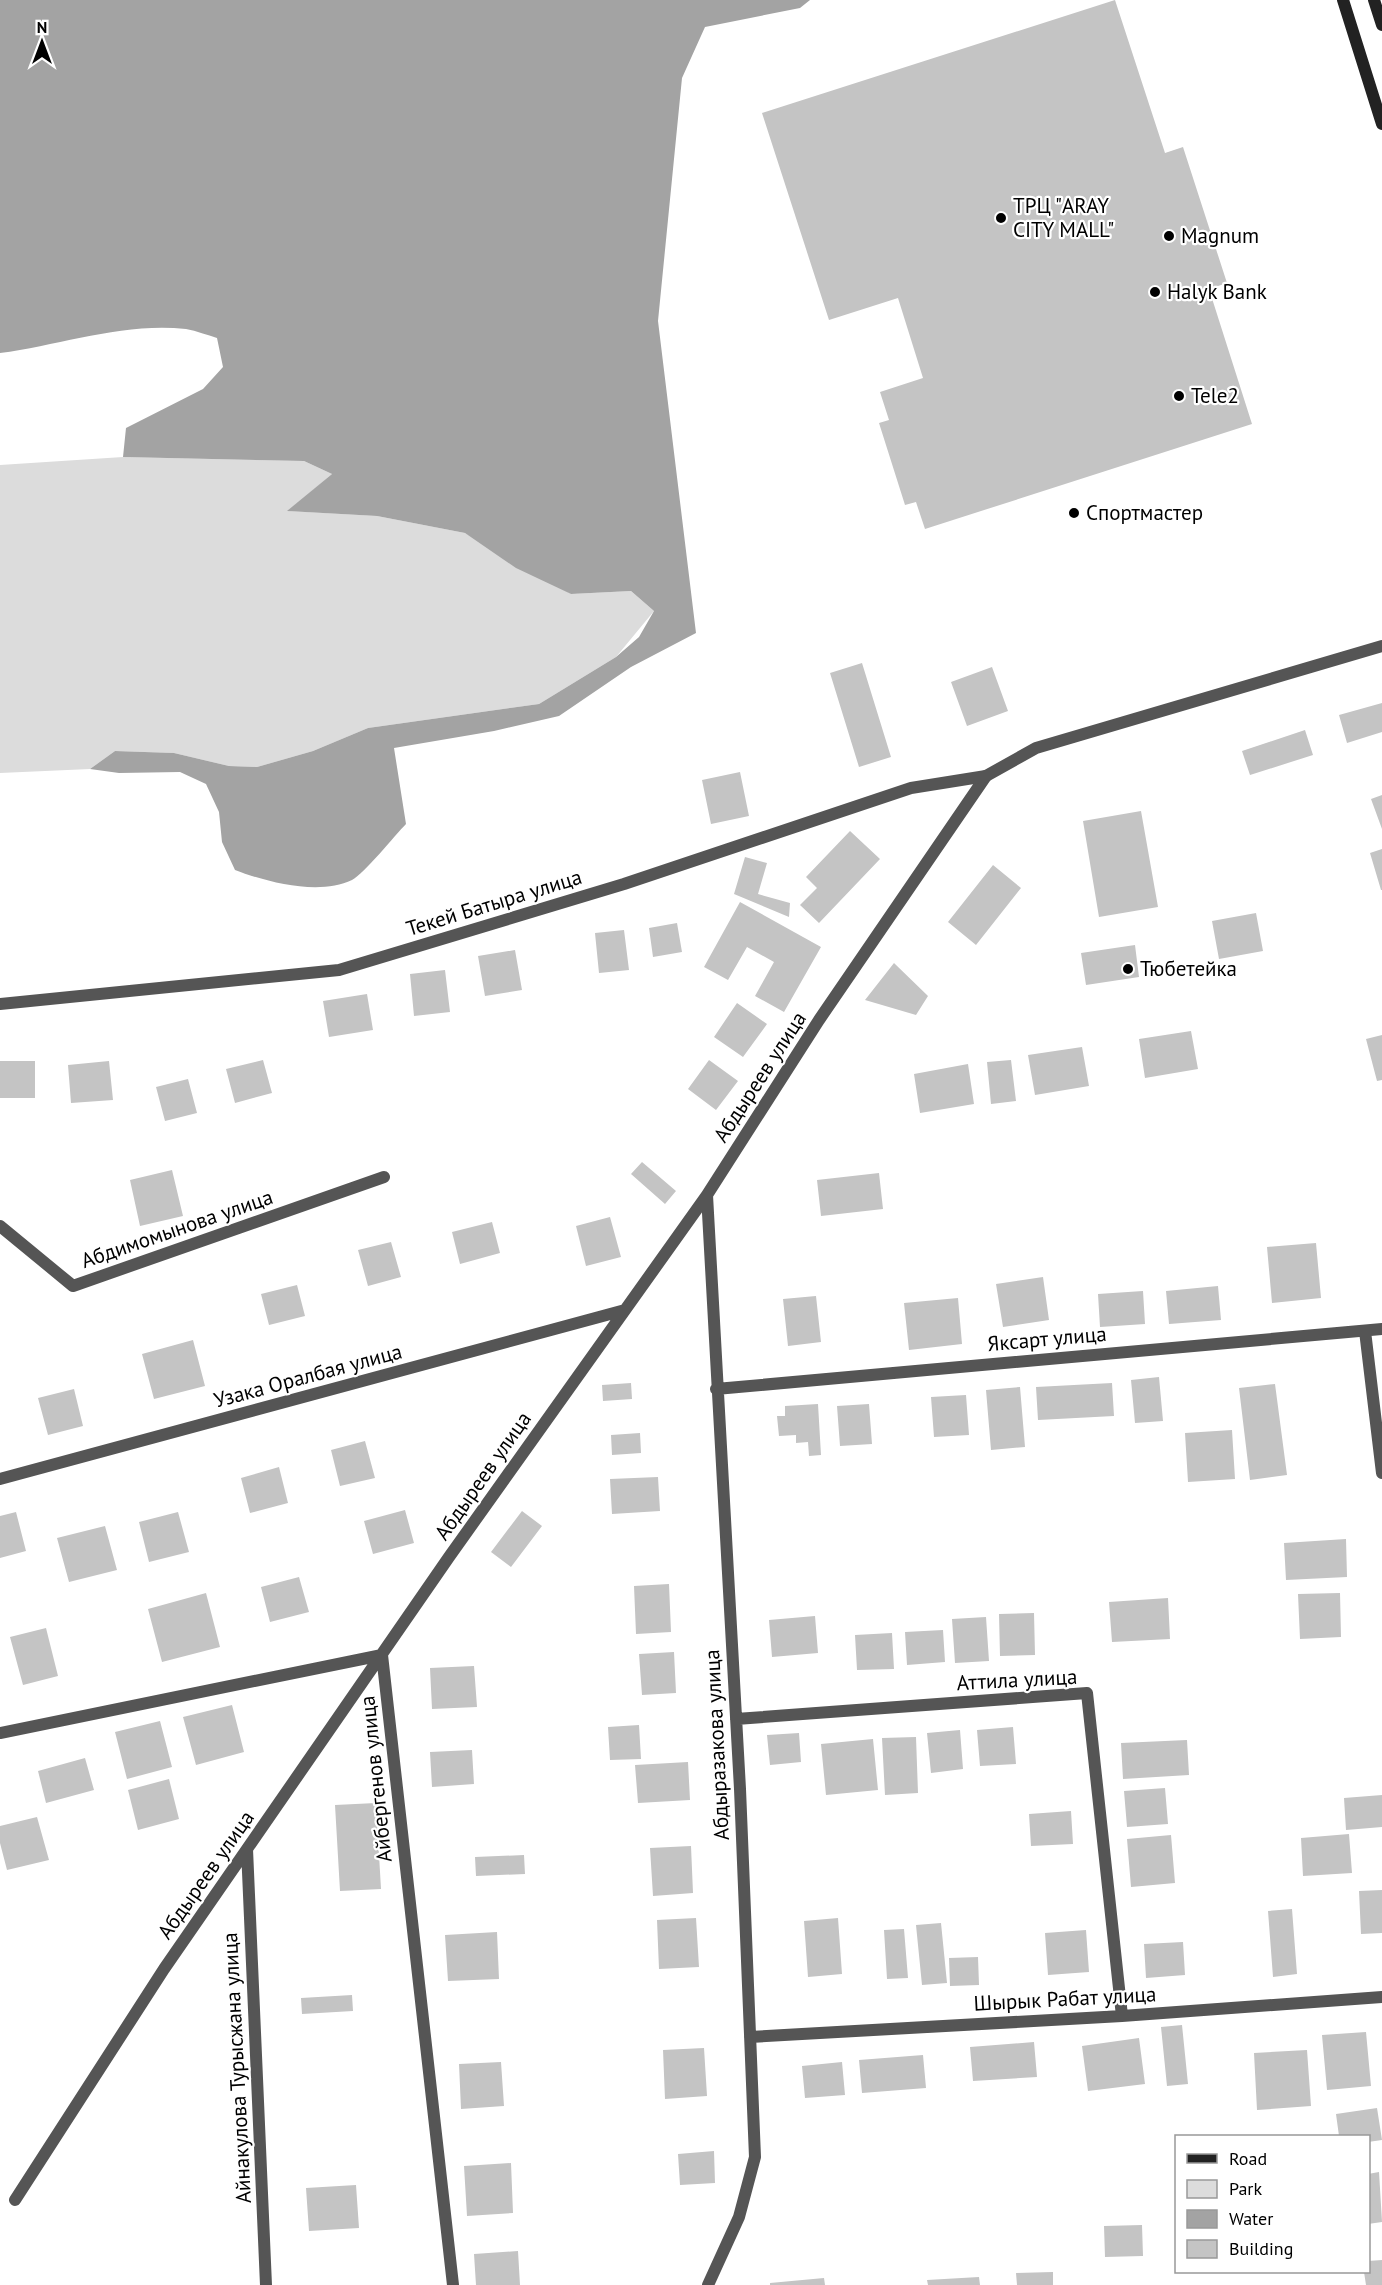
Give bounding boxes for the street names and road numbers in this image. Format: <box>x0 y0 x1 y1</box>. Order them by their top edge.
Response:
street label: Текей Батыра улица <box>403 863 585 942</box>
street label: Абдыреев улица <box>707 1006 812 1147</box>
street label: Абдимомынова улица <box>77 1183 276 1274</box>
street label: Яксарт улица <box>986 1320 1108 1357</box>
street label: Узака Оралбая улица <box>211 1337 405 1414</box>
street label: Абдыреев улица <box>428 1406 537 1545</box>
street label: Абдыразакова улица <box>698 1649 735 1841</box>
street label: Аттила улица <box>956 1663 1078 1696</box>
street label: Айбергенов улица <box>353 1694 398 1864</box>
street label: Абдыреев улица <box>151 1805 260 1944</box>
street label: Айнакулова Турысжана улица <box>216 1932 257 2204</box>
street label: Шырык Рабат улица <box>973 1980 1157 2017</box>

